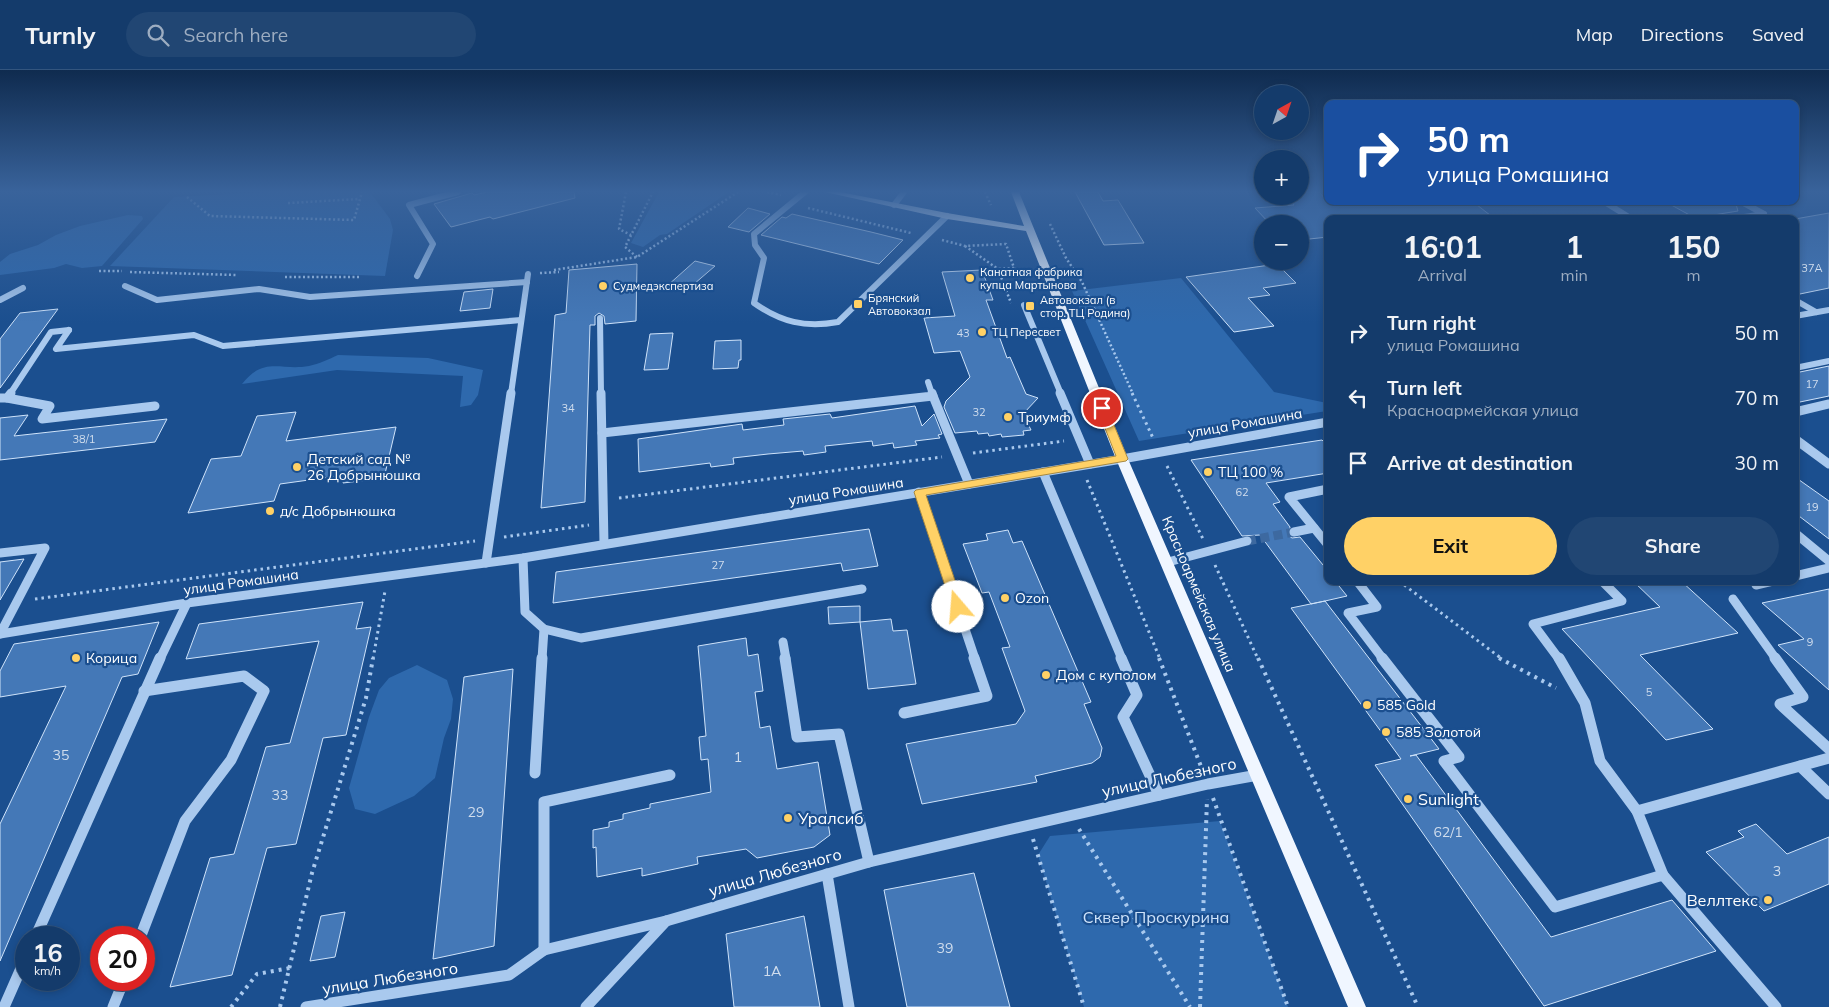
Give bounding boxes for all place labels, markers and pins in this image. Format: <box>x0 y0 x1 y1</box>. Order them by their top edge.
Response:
place label: Канатная фабрика купца Мартынова <box>980 265 1082 292</box>
marker: Канатная фабрика купца Мартынова <box>964 272 976 284</box>
place label: Судмедэкспертиза <box>613 279 713 293</box>
marker: Судмедэкспертиза <box>597 280 609 292</box>
place label: Брянский Автовокзал <box>868 291 931 318</box>
place label: Автовокзал (в стор. ТЦ Родина) <box>1040 293 1131 320</box>
marker: Брянский Автовокзал <box>852 298 864 310</box>
marker: Автовокзал (в стор. ТЦ Родина) <box>1024 300 1036 312</box>
place label: ТЦ Пересвет <box>992 325 1060 339</box>
marker: ТЦ Пересвет <box>976 326 988 338</box>
pin <box>1081 387 1123 429</box>
place label: Триумф <box>1018 408 1071 426</box>
marker: Триумф <box>1002 411 1014 423</box>
place label: Детский сад № 26 Добрынюшка <box>307 450 421 484</box>
marker: Детский сад № 26 Добрынюшка <box>291 461 303 473</box>
place label: ТЦ 100 % <box>1218 463 1283 481</box>
marker: ТЦ 100 % <box>1202 466 1214 478</box>
place label: д/с Добрынюшка <box>280 502 396 520</box>
marker: д/с Добрынюшка <box>264 505 276 517</box>
place label: Ozon <box>1015 589 1049 607</box>
marker: Ozon <box>999 592 1011 604</box>
place label: Корица <box>86 649 137 667</box>
marker: Корица <box>70 652 82 664</box>
place label: Дом с куполом <box>1056 666 1156 684</box>
marker: Дом с куполом <box>1040 669 1052 681</box>
place label: 585 Gold <box>1377 696 1436 714</box>
marker: 585 Gold <box>1361 699 1373 711</box>
place label: 585 Золотой <box>1396 723 1481 741</box>
marker: 585 Золотой <box>1380 726 1392 738</box>
place label: Sunlight <box>1418 789 1479 809</box>
marker: Sunlight <box>1402 793 1414 805</box>
place label: Уралсиб <box>797 808 864 828</box>
marker: Уралсиб <box>782 812 794 824</box>
place label: Веллтекс <box>1687 890 1758 910</box>
marker: Веллтекс <box>1762 894 1774 906</box>

